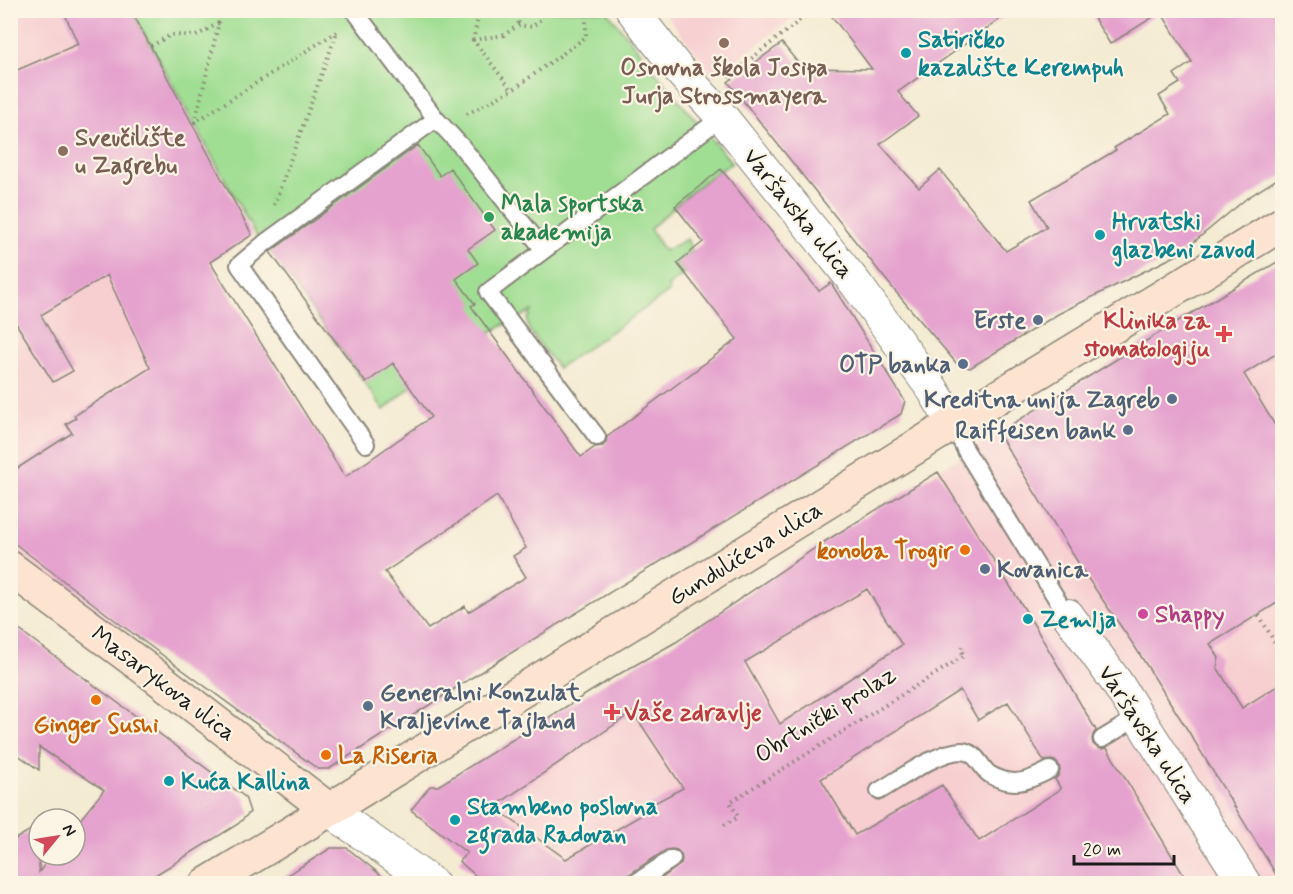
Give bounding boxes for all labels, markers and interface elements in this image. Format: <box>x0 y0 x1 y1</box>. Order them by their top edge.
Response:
place label: Satiričko kazalište Kerempuh <box>918 25 1124 84</box>
marker: Osnovna škola Josipa Jurja Strossmayera <box>717 36 731 50</box>
marker: Satiričko kazalište Kerempuh <box>899 46 913 60</box>
place label: Osnovna škola Josipa Jurja Strossmayera <box>620 53 828 113</box>
place label: Sveučilište u Zagrebu <box>75 123 186 185</box>
street label: Varšavska ulica <box>735 142 860 286</box>
marker: Sveučilište u Zagrebu <box>56 144 70 158</box>
place label: Mala sportska akademija <box>501 189 644 248</box>
place label: Hrvatski glazbeni zavod <box>1112 207 1255 267</box>
marker: Mala sportska akademija <box>482 210 496 224</box>
marker: Hrvatski glazbeni zavod <box>1093 228 1107 242</box>
place label: Erste <box>973 306 1026 337</box>
place label: Klinika za stomatologiju <box>1083 306 1211 366</box>
marker: Erste <box>1031 313 1045 327</box>
marker: Klinika za stomatologiju <box>1215 325 1233 343</box>
place label: OTP banka <box>839 350 951 381</box>
marker: OTP banka <box>956 357 970 371</box>
place label: Kreditna unija Zagreb <box>924 385 1160 417</box>
marker: Kreditna unija Zagreb <box>1165 392 1179 406</box>
place label: Raiffeisen bank <box>955 416 1116 447</box>
marker: Raiffeisen bank <box>1121 423 1135 437</box>
street label: Gundulićeva ulica <box>663 495 829 614</box>
place label: konoba Trogir <box>817 536 954 568</box>
marker: konoba Trogir <box>958 543 972 557</box>
place label: Kovanica <box>997 555 1089 586</box>
marker: Kovanica <box>978 562 992 576</box>
place label: Shappy <box>1155 600 1225 631</box>
place label: Zemlja <box>1040 605 1117 636</box>
marker: Shappy <box>1136 607 1150 621</box>
marker: Zemlja <box>1021 612 1035 626</box>
street label: Masarykova ulica <box>84 619 242 749</box>
street label: Varšavska ulica <box>1090 659 1203 810</box>
street label: Obrtnički prolaz <box>749 660 902 771</box>
place label: Generalni Konzulat Kraljevine Tajland <box>380 678 581 737</box>
marker: Ginger Sushi <box>89 693 103 707</box>
place label: Vaše zdravlje <box>624 698 762 730</box>
marker: Generalni Konzulat Kraljevine Tajland <box>361 699 375 713</box>
marker: Vaše zdravlje <box>605 705 619 719</box>
place label: Ginger Sushi <box>34 710 159 744</box>
place label: La Riseria <box>338 741 438 772</box>
marker: La Riseria <box>319 748 333 762</box>
place label: Kuća Kallina <box>181 767 310 798</box>
marker: Kuća Kallina <box>162 774 176 788</box>
place label: Stambeno poslovna zgrada Radovan <box>467 792 658 854</box>
north arrow <box>27 807 87 867</box>
marker: Stambeno poslovna zgrada Radovan <box>448 813 462 827</box>
text: N <box>57 820 80 840</box>
scale bar <box>1074 828 1174 866</box>
text: 20 m <box>1083 838 1121 862</box>

